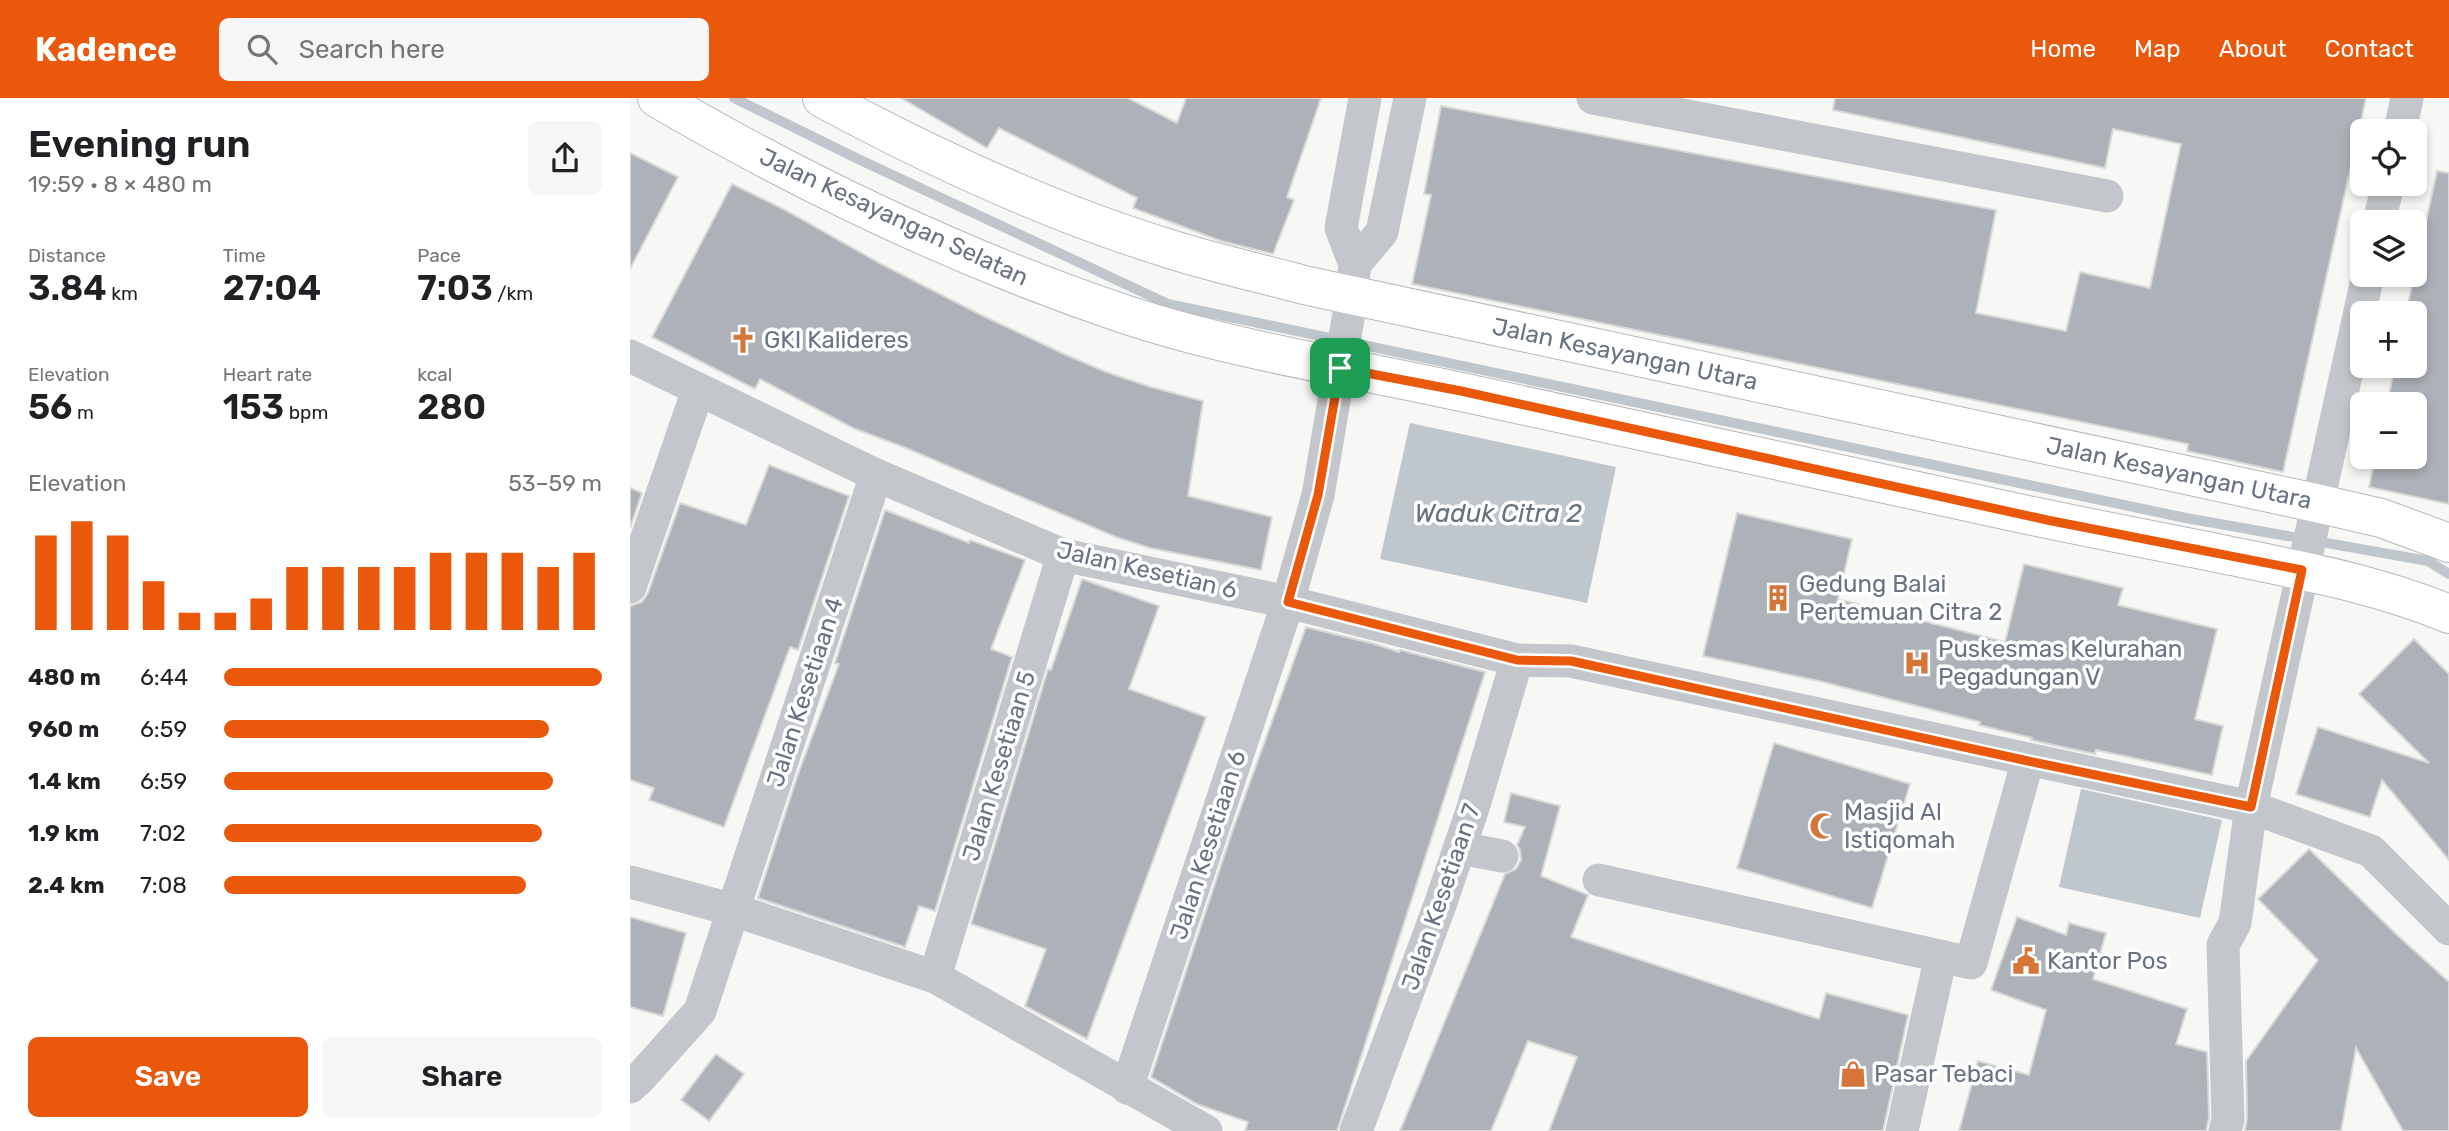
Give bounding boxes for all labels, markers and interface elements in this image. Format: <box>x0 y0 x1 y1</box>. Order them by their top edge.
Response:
search box <box>219 18 709 81</box>
text: Kadence <box>35 30 177 69</box>
icon: search <box>243 30 281 68</box>
text: Search here <box>299 34 445 65</box>
text: Home <box>2030 35 2096 63</box>
text: Map <box>2134 35 2181 63</box>
text: About <box>2219 35 2287 63</box>
text: Contact <box>2325 35 2414 63</box>
map controls <box>2350 119 2427 469</box>
button: locate <box>2350 119 2427 196</box>
text: Evening run <box>28 121 251 167</box>
button: share <box>528 121 602 195</box>
street label: Jalan Kesayangan Selatan <box>755 142 1033 292</box>
text: 19:59 · 8 × 480 m <box>28 170 212 198</box>
button: layers <box>2350 210 2427 287</box>
text: Distance <box>28 244 106 267</box>
text: Time <box>223 244 266 267</box>
text: Pace <box>417 244 461 267</box>
text: 3.84 <box>28 267 107 309</box>
text: 27:04 <box>223 267 321 309</box>
text: 7:03 <box>417 267 493 309</box>
text: km <box>107 282 138 305</box>
text: /km <box>493 282 533 305</box>
button: + <box>2350 301 2427 378</box>
street label: Jalan Kesayangan Utara <box>1490 312 1760 396</box>
church icon: GKI Kalideres <box>728 325 758 355</box>
place label: GKI Kalideres <box>764 326 909 354</box>
pin <box>1310 338 1370 398</box>
icon: arrive <box>1321 349 1359 387</box>
text: Elevation <box>28 363 109 386</box>
text: Heart rate <box>223 363 312 386</box>
text: kcal <box>417 363 452 386</box>
text: 56 <box>28 386 72 428</box>
text: 153 <box>223 386 284 428</box>
text: 280 <box>417 386 486 428</box>
button: − <box>2350 392 2427 469</box>
text: m <box>72 401 94 424</box>
text: bpm <box>284 401 328 424</box>
street label: Jalan Kesayangan Utara <box>2044 431 2314 515</box>
text: Elevation <box>28 469 127 497</box>
text: 53–59 m <box>508 469 602 497</box>
water label: Waduk Citra 2 <box>1414 498 1582 529</box>
street label: Jalan Kesetian 6 <box>1054 536 1240 604</box>
place label: Gedung Balai Pertemuan Citra 2 <box>1799 570 2002 626</box>
building icon: Gedung Balai Pertemuan Citra 2 <box>1763 583 1793 613</box>
street label: Jalan Kesetiaan 4 <box>761 594 849 790</box>
place label: Puskesmas Kelurahan Pegadungan V <box>1938 635 2182 691</box>
hospital icon: Puskesmas Kelurahan Pegadungan V <box>1902 648 1932 678</box>
text: 480 m <box>28 663 101 691</box>
text: 6:44 <box>140 663 188 691</box>
street label: Jalan Kesetiaan 5 <box>957 668 1041 864</box>
text: 960 m <box>28 715 99 743</box>
text: 6:59 <box>140 715 187 743</box>
street label: Jalan Kesetiaan 6 <box>1164 747 1252 943</box>
text: 1.4 km <box>28 767 101 795</box>
text: 6:59 <box>140 767 187 795</box>
place label: Masjid Al Istiqomah <box>1844 798 1955 854</box>
street label: Jalan Kesetiaan 7 <box>1396 800 1486 994</box>
mosque icon: Masjid Al Istiqomah <box>1808 811 1838 841</box>
text: 1.9 km <box>28 819 99 847</box>
text: 7:02 <box>140 819 186 847</box>
text: 2.4 km <box>28 871 104 899</box>
text: 7:08 <box>140 871 187 899</box>
public building icon: Kantor Pos <box>2011 946 2041 976</box>
place label: Kantor Pos <box>2047 947 2168 975</box>
button: Save <box>28 1037 308 1117</box>
button: Share <box>322 1037 602 1117</box>
shop icon: Pasar Tebaci <box>1838 1059 1868 1089</box>
place label: Pasar Tebaci <box>1874 1060 2013 1088</box>

